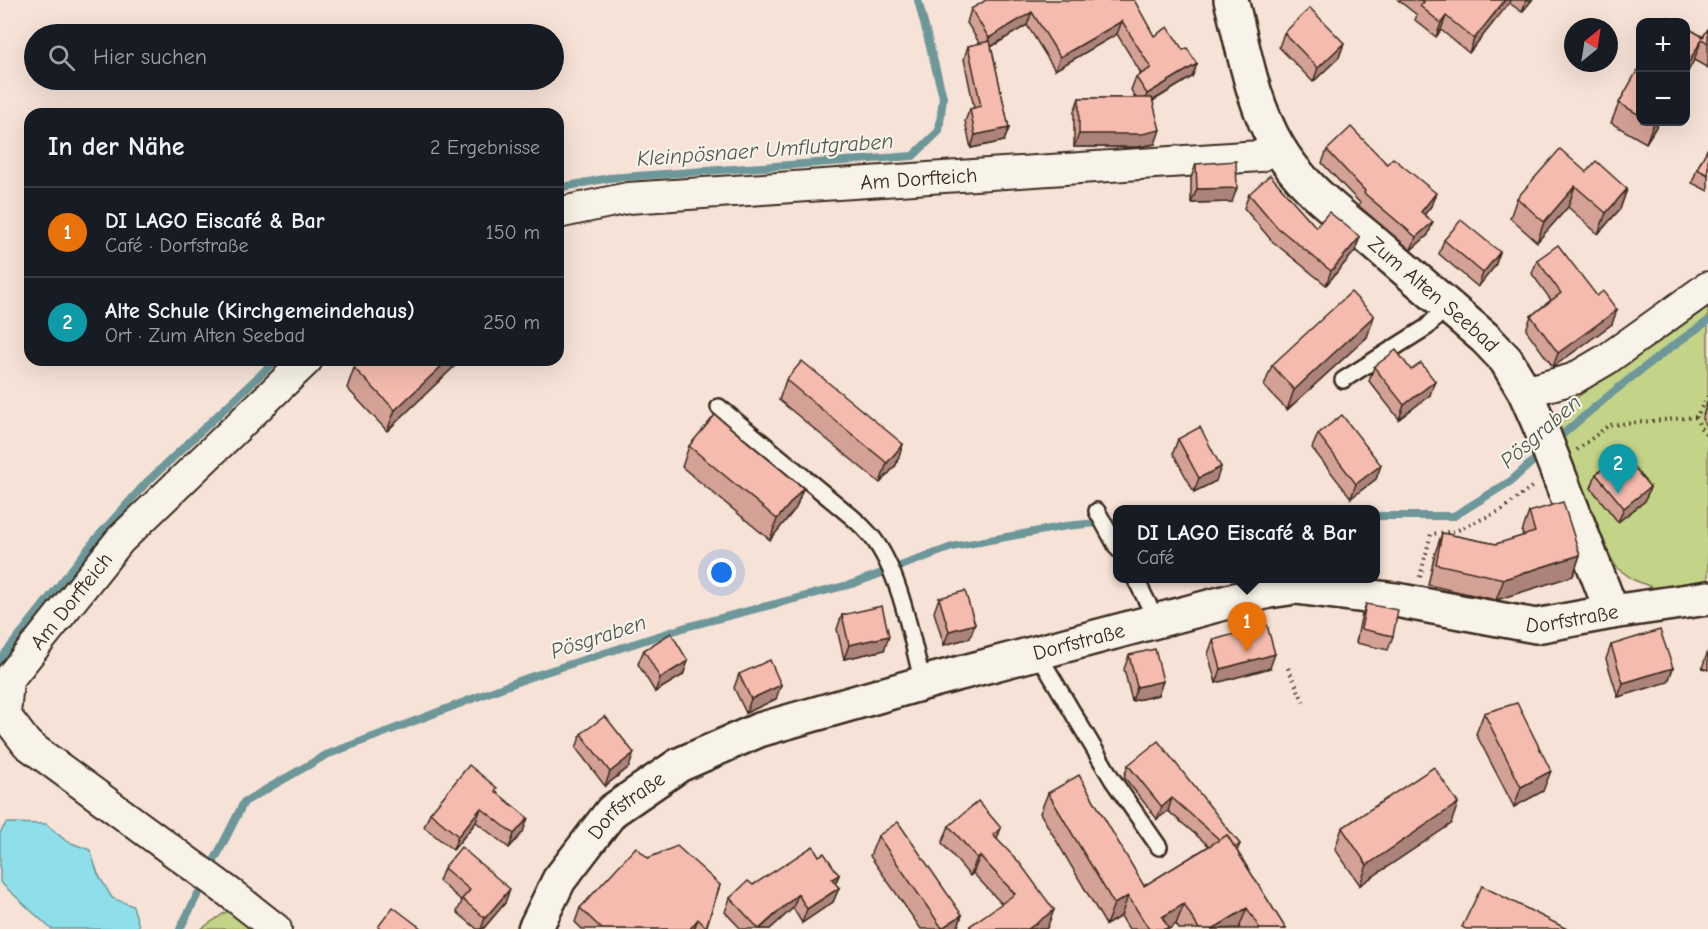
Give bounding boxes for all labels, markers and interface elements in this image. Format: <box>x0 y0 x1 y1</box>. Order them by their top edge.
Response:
north arrow <box>1564 18 1618 72</box>
map controls <box>1636 18 1690 126</box>
button: + <box>1636 18 1690 72</box>
search box <box>24 24 564 90</box>
icon: search <box>45 41 78 74</box>
text: Hier suchen <box>93 44 207 70</box>
button: − <box>1636 72 1690 126</box>
water label: Kleinpösnaer Umflutgraben <box>636 128 894 172</box>
text: In der Nähe <box>48 132 185 162</box>
text: 2 Ergebnisse <box>430 136 540 159</box>
street label: Am Dorfteich <box>859 163 978 195</box>
text: DI LAGO Eiscafé & Bar <box>105 208 325 234</box>
text: 1 <box>64 221 71 244</box>
text: 150 m <box>486 221 540 244</box>
street label: Zum Alten Seebad <box>1364 231 1504 357</box>
text: Café · Dorfstraße <box>105 234 249 257</box>
text: Alte Schule (Kirchgemeindehaus) <box>105 298 415 324</box>
text: 2 <box>63 311 72 334</box>
text: 250 m <box>483 311 540 334</box>
text: Ort · Zum Alten Seebad <box>105 324 305 347</box>
water label: Pösgraben <box>1495 389 1587 474</box>
pin: 2 <box>1598 444 1638 494</box>
popup <box>1113 505 1380 583</box>
text: DI LAGO Eiscafé & Bar <box>1137 520 1356 546</box>
text: Café <box>1137 546 1174 569</box>
street label: Am Dorfteich <box>25 548 117 654</box>
your location <box>707 558 736 587</box>
street label: Dorfstraße <box>1524 599 1620 638</box>
pin: 1 <box>1228 602 1266 652</box>
water label: Pösgraben <box>547 609 649 665</box>
street label: Dorfstraße <box>1030 618 1127 665</box>
street label: Dorfstraße <box>583 766 669 844</box>

